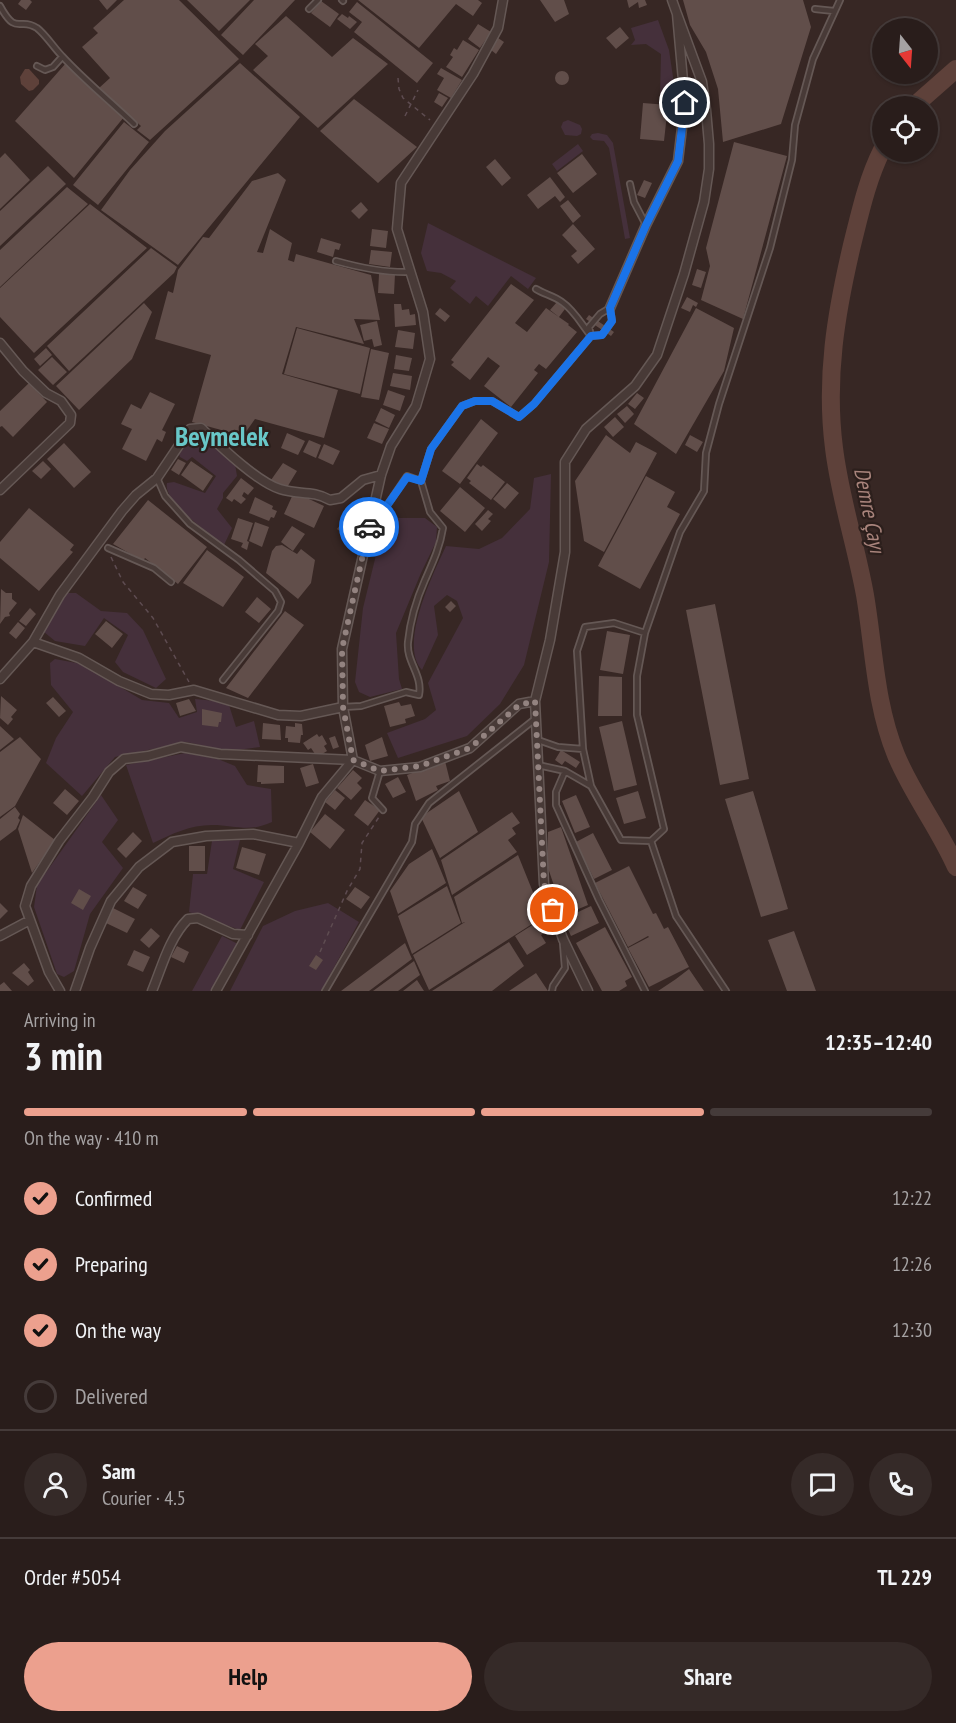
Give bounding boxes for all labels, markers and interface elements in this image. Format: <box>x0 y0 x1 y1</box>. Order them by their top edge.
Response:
north arrow <box>872 18 938 84</box>
map controls <box>872 18 938 162</box>
pin <box>659 77 710 128</box>
icon: home <box>668 86 701 119</box>
button: locate <box>872 96 938 162</box>
district label: Beymelek <box>175 419 270 453</box>
water label: Demre Çayı <box>848 465 892 556</box>
courier <box>339 497 399 557</box>
icon: car <box>353 511 386 544</box>
pin <box>527 884 578 935</box>
icon: bag <box>536 893 569 926</box>
text: Arriving in <box>24 1007 96 1033</box>
text: 12:35–12:40 <box>825 1028 932 1056</box>
text: 3 min <box>24 1030 103 1081</box>
text: On the way · 410 m <box>24 1125 159 1151</box>
icon: check <box>24 1182 57 1215</box>
text: Confirmed <box>75 1184 152 1212</box>
text: 12:22 <box>892 1185 932 1211</box>
icon: check <box>24 1248 57 1281</box>
text: Preparing <box>75 1250 148 1278</box>
text: 12:26 <box>892 1251 932 1277</box>
icon: check <box>24 1314 57 1347</box>
text: On the way <box>75 1316 161 1344</box>
text: 12:30 <box>892 1317 932 1343</box>
text: Delivered <box>75 1382 148 1410</box>
button: person <box>24 1453 87 1516</box>
button: chat <box>791 1453 854 1516</box>
button: phone <box>869 1453 932 1516</box>
text: Sam <box>102 1457 135 1485</box>
text: Courier · 4.5 <box>102 1485 186 1511</box>
text: Order #5054 <box>24 1563 121 1591</box>
text: TL 229 <box>877 1563 932 1591</box>
button: Help <box>24 1642 472 1711</box>
button: Share <box>484 1642 932 1711</box>

